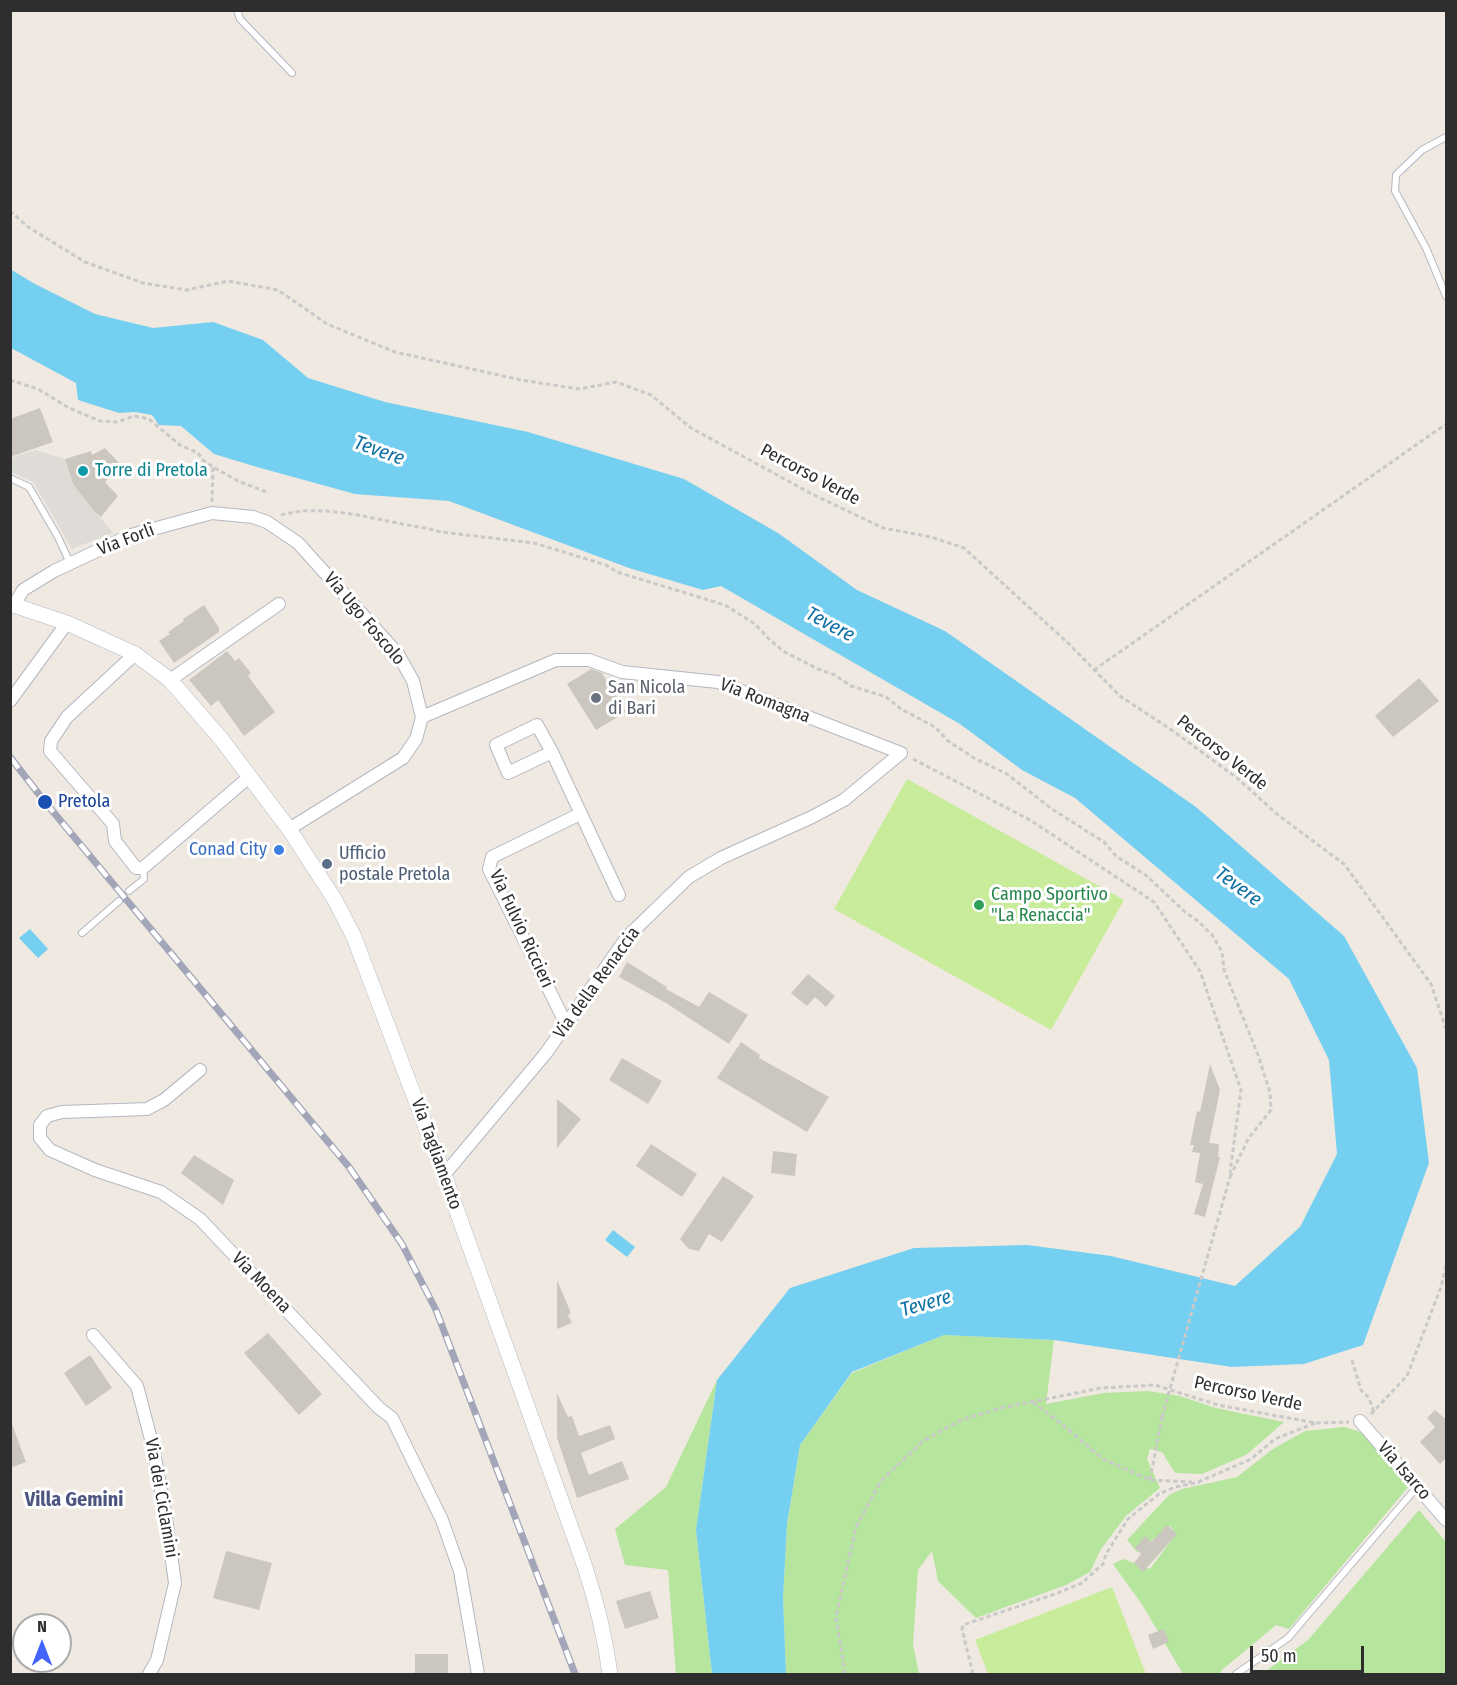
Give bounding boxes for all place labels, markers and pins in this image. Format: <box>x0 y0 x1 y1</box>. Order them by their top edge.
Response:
place label: Torre di Pretola <box>95 460 208 482</box>
marker: Torre di Pretola <box>76 464 90 478</box>
place label: San Nicola di Bari <box>608 677 685 720</box>
marker: San Nicola di Bari <box>589 691 603 705</box>
place label: Pretola <box>58 791 110 813</box>
marker: Pretola <box>36 793 54 811</box>
place label: Conad City <box>189 839 267 861</box>
marker: Conad City <box>272 843 286 857</box>
place label: Ufficio postale Pretola <box>339 843 450 886</box>
marker: Ufficio postale Pretola <box>320 857 334 871</box>
place label: Campo Sportivo "La Renaccia" <box>991 884 1108 926</box>
marker: Campo Sportivo "La Renaccia" <box>972 898 986 912</box>

